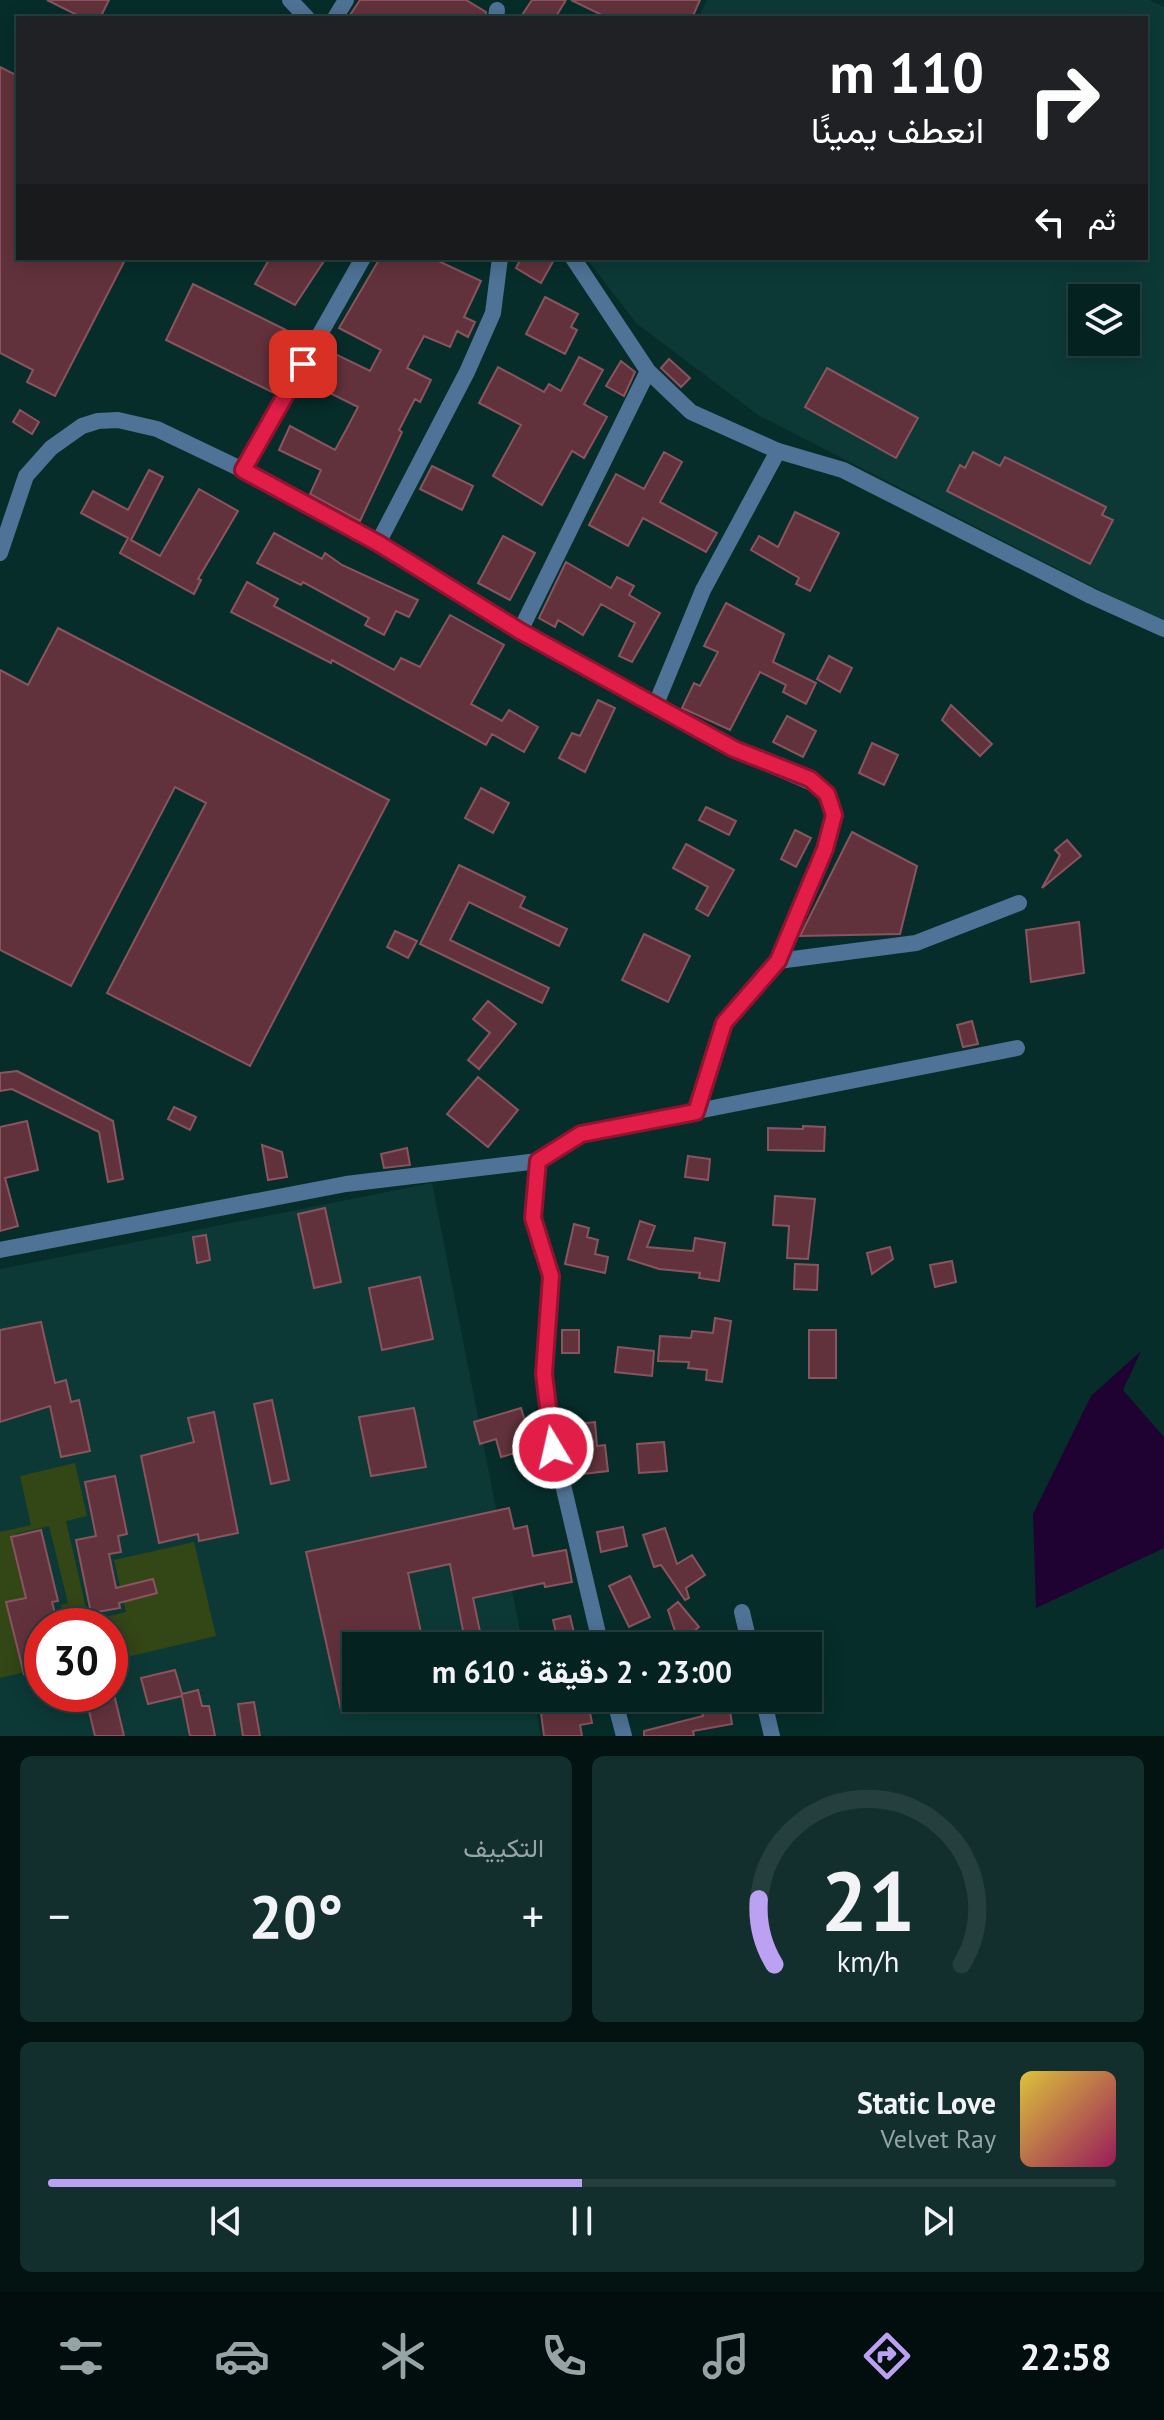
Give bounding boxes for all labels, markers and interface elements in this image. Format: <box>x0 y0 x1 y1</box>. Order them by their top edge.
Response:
text: 110 m <box>829 36 984 108</box>
icon: right <box>1012 48 1116 152</box>
text: انعطف يمينًا <box>811 106 984 153</box>
text: ثم <box>1088 199 1116 238</box>
icon: left <box>1028 200 1072 244</box>
map controls <box>1068 284 1140 356</box>
button: layers <box>1068 284 1140 356</box>
pin <box>269 330 337 398</box>
icon: arrive <box>281 342 325 386</box>
position arrow <box>511 1406 595 1490</box>
speed limit sign: 30 <box>24 1608 128 1712</box>
text: 23:00 · 2 دقيقة · 610 m <box>432 1652 732 1691</box>
text: التكييف <box>463 1831 544 1864</box>
text: 21 <box>821 1846 915 1954</box>
text: 20° <box>249 1877 343 1955</box>
text: − <box>48 1887 70 1944</box>
text: + <box>522 1887 544 1944</box>
text: km/h <box>837 1943 899 1980</box>
text: Static Love <box>857 2083 996 2122</box>
text: Velvet Ray <box>881 2122 996 2155</box>
icon: previous <box>204 2199 248 2243</box>
icon: pause <box>560 2199 604 2243</box>
icon: next <box>916 2199 960 2243</box>
icon: filters <box>53 2328 109 2384</box>
icon: car <box>214 2328 270 2384</box>
icon: climate <box>375 2328 431 2384</box>
icon: phone <box>536 2328 592 2384</box>
icon: music <box>698 2328 754 2384</box>
icon: directions <box>859 2328 915 2384</box>
text: 22:58 <box>1020 2333 1111 2380</box>

